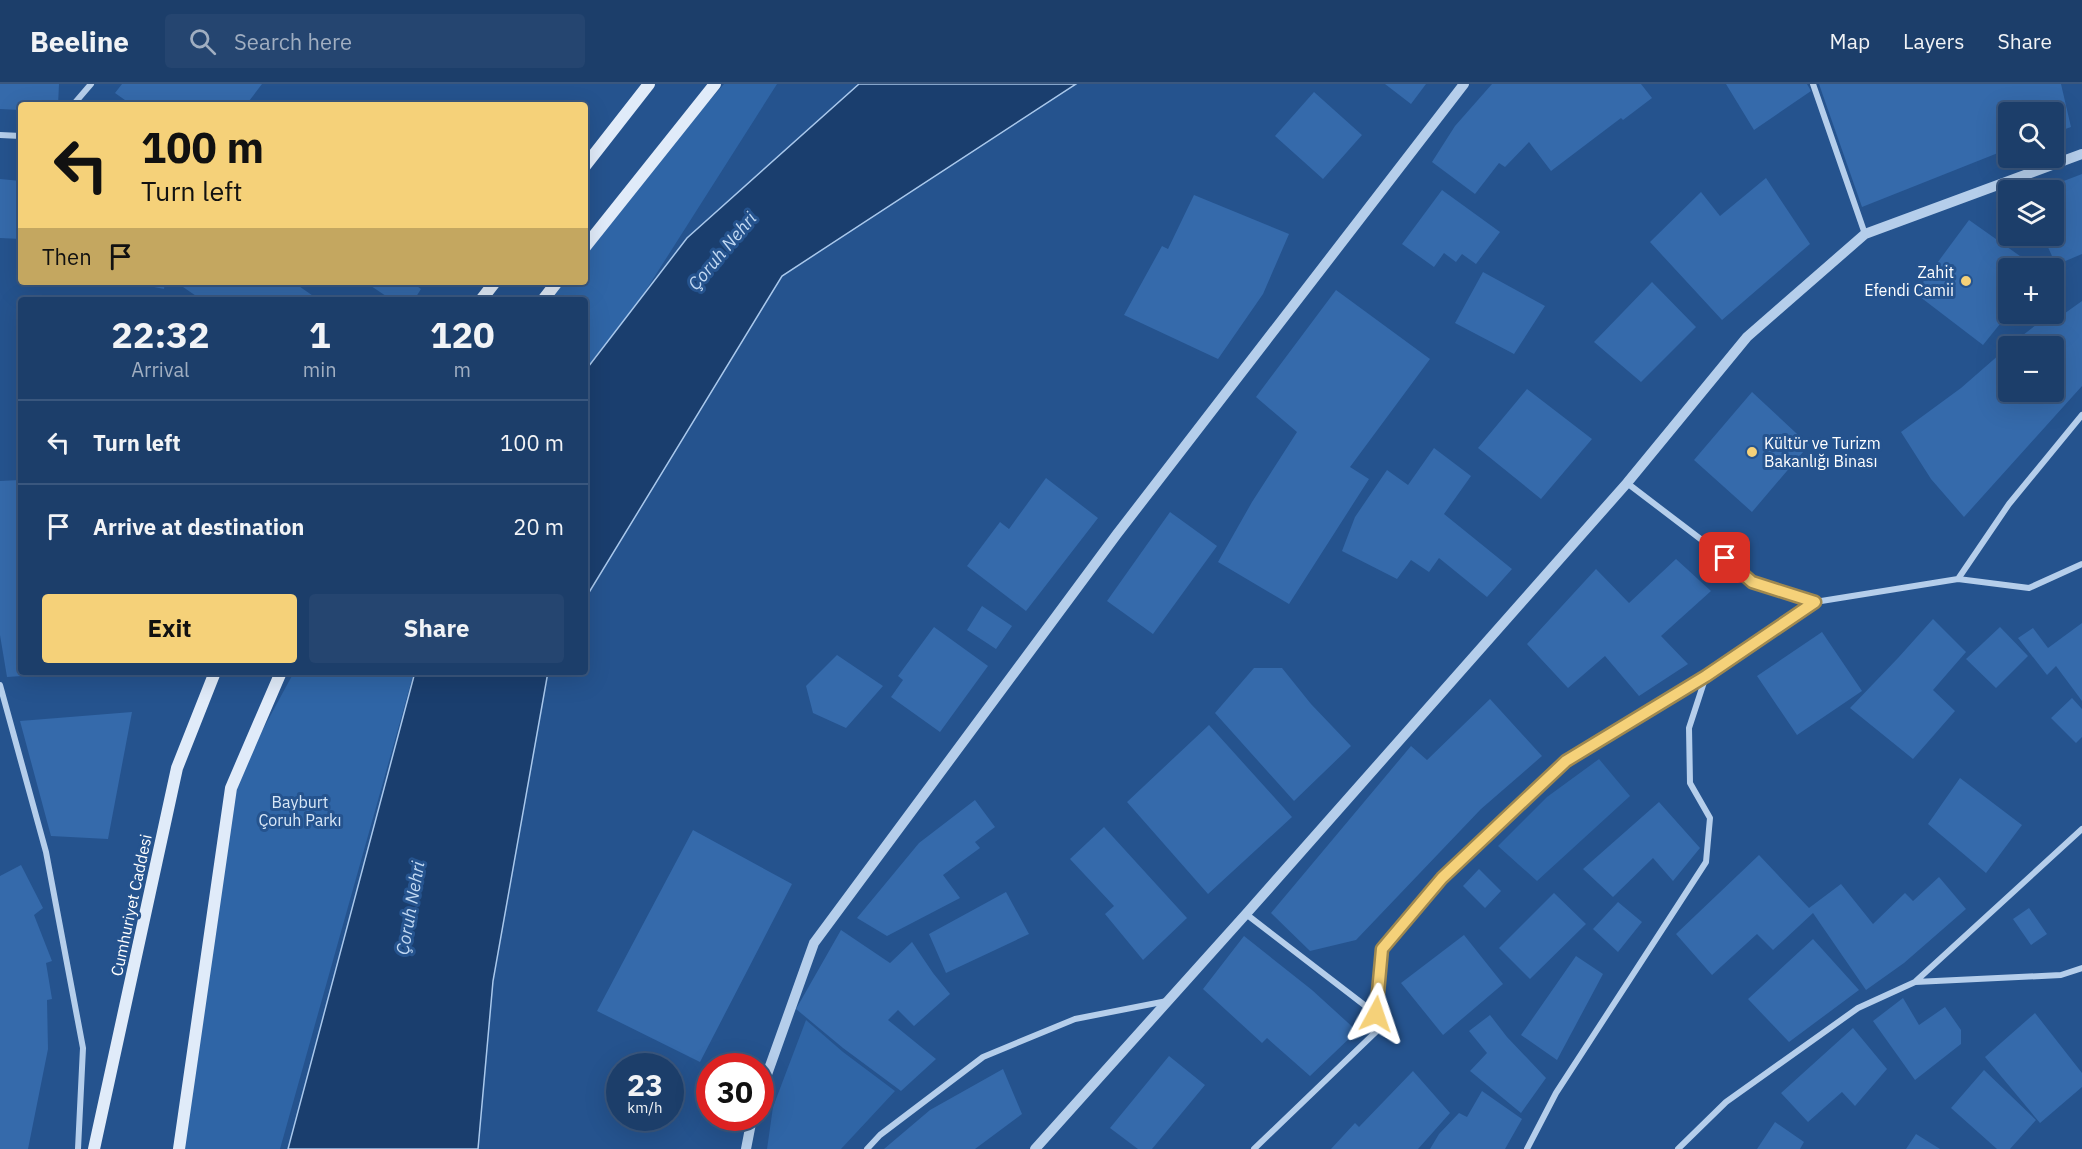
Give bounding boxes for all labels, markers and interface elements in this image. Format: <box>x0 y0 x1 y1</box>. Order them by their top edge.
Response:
search box <box>165 14 585 68</box>
text: Beeline <box>30 23 129 60</box>
icon: search <box>186 25 219 58</box>
text: Search here <box>234 27 352 56</box>
text: Map <box>1830 27 1870 55</box>
text: Layers <box>1903 27 1965 55</box>
text: Share <box>1998 27 2052 55</box>
map controls <box>1998 102 2064 402</box>
button: search <box>1998 102 2064 168</box>
text: 100 m <box>141 120 264 175</box>
icon: left <box>42 126 120 204</box>
text: Turn left <box>141 173 242 208</box>
button: layers <box>1998 180 2064 246</box>
water label: Çoruh Nehri <box>683 207 761 295</box>
icon: arrive <box>104 240 137 273</box>
text: Then <box>42 242 92 271</box>
button: + <box>1998 258 2064 324</box>
place label: Zahit Efendi Camii <box>1864 262 1954 300</box>
marker: Zahit Efendi Camii <box>1959 274 1973 288</box>
text: 22:32 <box>111 311 210 358</box>
text: 1 <box>309 311 331 358</box>
text: 120 <box>430 311 495 358</box>
button: − <box>1998 336 2064 402</box>
text: Arrival <box>131 356 190 383</box>
text: min <box>303 356 337 383</box>
text: m <box>454 356 471 383</box>
icon: left <box>42 426 75 459</box>
text: Turn left <box>93 428 181 457</box>
text: 100 m <box>500 428 564 457</box>
place label: Kültür ve Turizm Bakanlığı Binası <box>1764 433 1881 471</box>
marker: Kültür ve Turizm Bakanlığı Binası <box>1745 445 1759 459</box>
icon: arrive <box>42 510 75 543</box>
text: Arrive at destination <box>93 512 304 541</box>
text: 20 m <box>513 512 564 541</box>
pin <box>1699 532 1750 583</box>
icon: arrive <box>1708 541 1741 574</box>
button: Exit <box>42 594 297 663</box>
button: Share <box>309 594 564 663</box>
park label: Bayburt Çoruh Parkı <box>258 792 342 830</box>
street label: Cumhuriyet Caddesi <box>106 832 156 978</box>
water label: Çoruh Nehri <box>390 859 430 957</box>
position arrow <box>1344 982 1408 1046</box>
speed limit sign: 30 <box>696 1053 774 1131</box>
text: 23 <box>627 1065 663 1104</box>
text: km/h <box>627 1098 663 1117</box>

